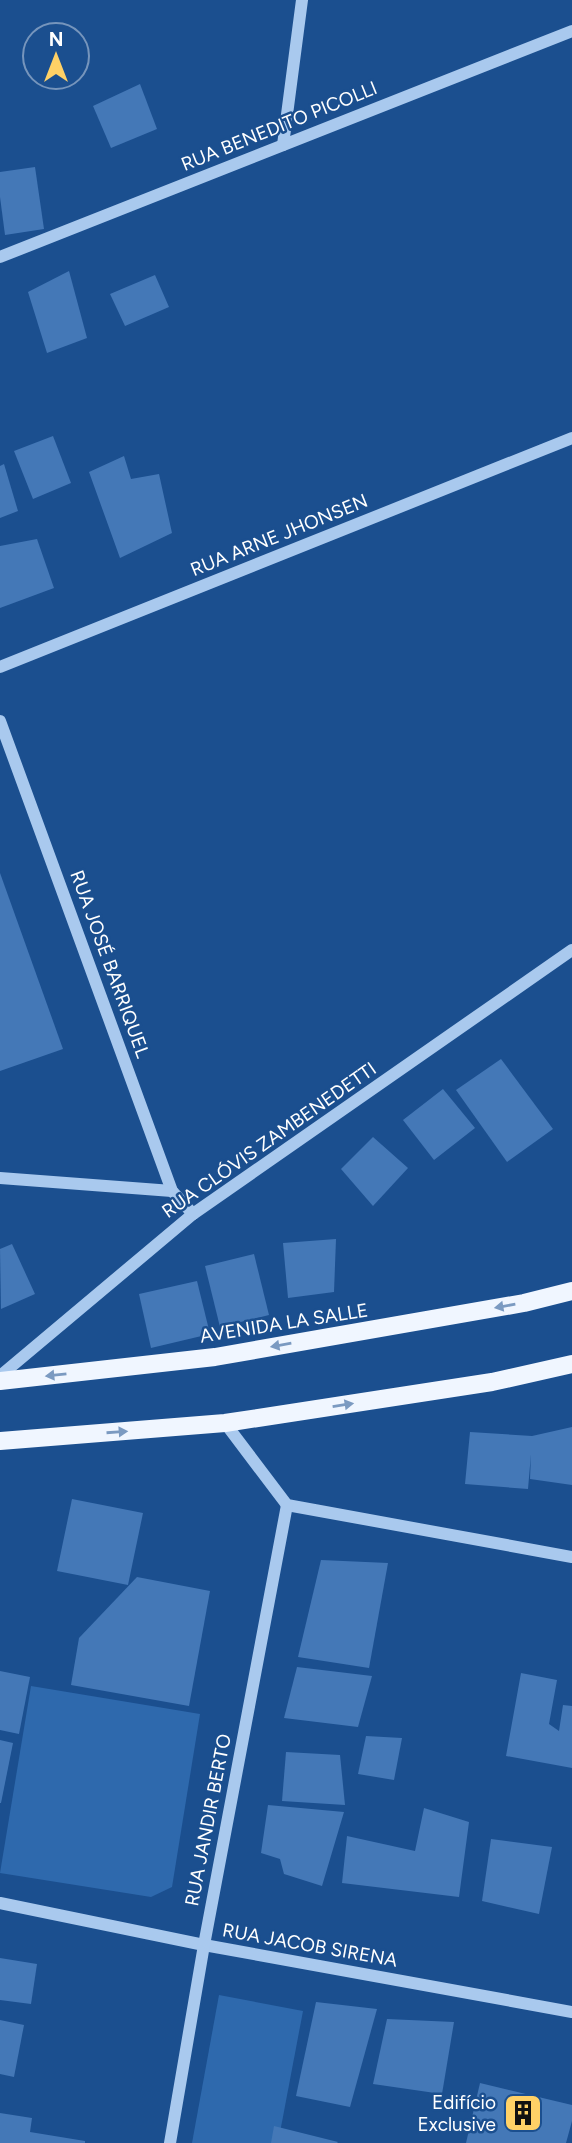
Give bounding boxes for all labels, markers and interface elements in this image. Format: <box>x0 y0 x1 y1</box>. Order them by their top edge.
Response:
north arrow <box>21 21 91 91</box>
text: N <box>49 28 63 51</box>
street label: RUA BENEDITO PICOLLI <box>178 76 380 176</box>
street label: RUA ARNE JHONSEN <box>187 489 371 581</box>
street label: RUA JOSÉ BARRIQUEL <box>65 867 155 1061</box>
street label: RUA CLÓVIS ZAMBENEDETTI <box>158 1057 380 1223</box>
street label: AVENIDA LA SALLE <box>198 1298 370 1348</box>
one-way arrow <box>494 1301 516 1312</box>
one-way arrow <box>270 1340 292 1351</box>
one-way arrow <box>45 1369 67 1380</box>
one-way arrow <box>332 1399 354 1410</box>
one-way arrow <box>106 1426 128 1437</box>
street label: RUA JANDIR BERTO <box>180 1732 236 1908</box>
street label: RUA JACOB SIRENA <box>221 1918 399 1972</box>
place label: Edifício Exclusive <box>417 2091 496 2136</box>
building icon: Edifício Exclusive <box>502 2092 544 2134</box>

